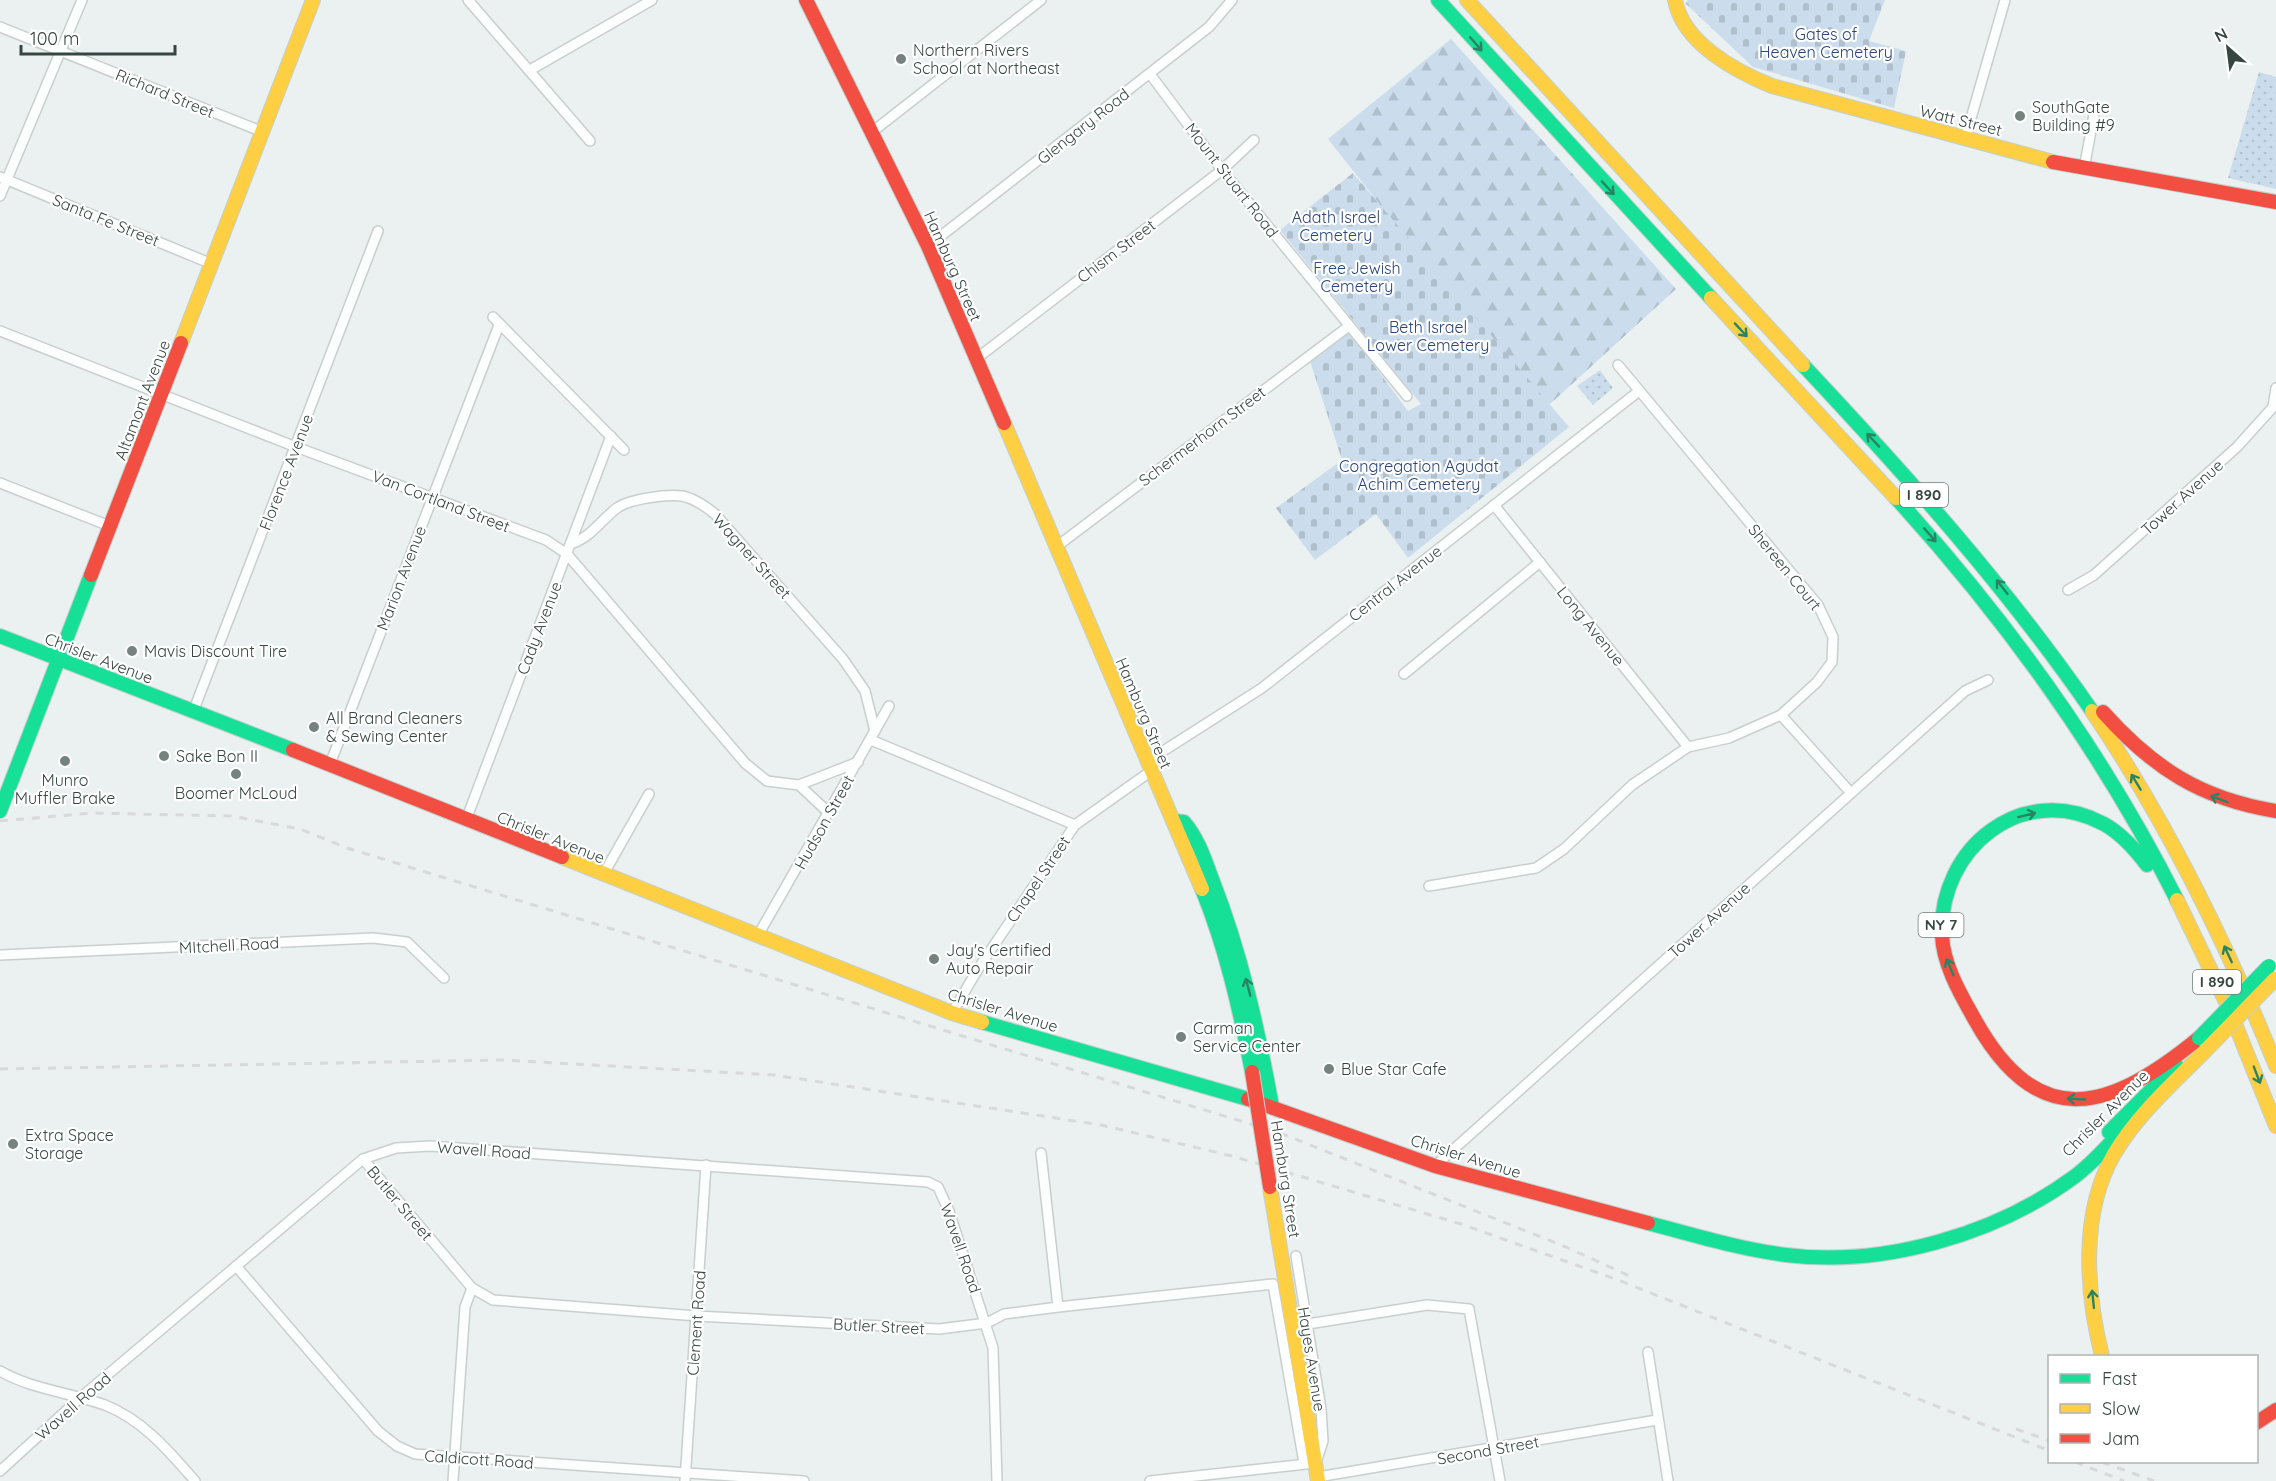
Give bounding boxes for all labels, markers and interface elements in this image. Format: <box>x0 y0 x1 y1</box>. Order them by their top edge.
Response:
scale bar <box>21 18 176 56</box>
north arrow <box>2198 18 2258 78</box>
text: N <box>2211 23 2231 46</box>
park label: Gates of Heaven Cemetery <box>1759 24 1893 62</box>
text: 100 m <box>30 27 79 50</box>
one-way arrow <box>1469 36 1483 51</box>
place label: Northern Rivers School at Northeast <box>913 40 1060 78</box>
marker: Northern Rivers School at Northeast <box>894 52 908 66</box>
street label: Richard Street <box>113 64 217 122</box>
street label: Glengary Road <box>1033 84 1133 168</box>
place label: SouthGate Building #9 <box>2032 97 2115 135</box>
street label: Watt Street <box>1918 100 2004 140</box>
marker: SouthGate Building #9 <box>2013 109 2027 123</box>
street label: Mount Stuart Road <box>1181 119 1283 241</box>
one-way arrow <box>1600 180 1614 195</box>
street label: Santa Fe Street <box>50 189 162 251</box>
park label: Adath Israel Cemetery <box>1292 207 1380 245</box>
street label: Hamburg Street <box>920 208 986 324</box>
street label: Chism Street <box>1073 215 1159 287</box>
park label: Free Jewish Cemetery <box>1313 258 1401 296</box>
park label: Beth Israel Lower Cemetery <box>1367 317 1489 355</box>
one-way arrow <box>1734 323 1748 338</box>
street label: Altamont Avenue <box>110 337 174 463</box>
street label: Schermerhorn Street <box>1135 382 1269 490</box>
street label: Florence Avenue <box>255 411 317 533</box>
one-way arrow <box>1866 433 1881 448</box>
street label: Tower Avenue <box>2137 455 2227 539</box>
park label: Congregation Agudat Achim Cemetery <box>1339 456 1499 494</box>
street label: Van Cortland Street <box>369 466 513 536</box>
road number: I 890 <box>1900 483 1948 507</box>
street label: Wagner Street <box>709 509 795 603</box>
street label: Shereen Court <box>1744 520 1826 614</box>
street label: Marion Avenue <box>372 523 430 633</box>
one-way arrow <box>1923 527 1937 542</box>
street label: Central Avenue <box>1344 540 1446 626</box>
street label: Cady Avenue <box>512 579 566 677</box>
one-way arrow <box>1995 579 2008 595</box>
street label: Long Avenue <box>1553 582 1629 670</box>
street label: Chrisler Avenue <box>42 628 156 688</box>
place label: Mavis Discount Tire <box>144 641 287 661</box>
marker: Mavis Discount Tire <box>125 644 139 658</box>
street label: Hamburg Street <box>1112 655 1176 771</box>
place label: All Brand Cleaners & Sewing Center <box>326 708 462 746</box>
marker: All Brand Cleaners & Sewing Center <box>307 720 321 734</box>
place label: Sake Bon II <box>176 746 258 766</box>
marker: Sake Bon II <box>157 749 171 763</box>
marker: Munro Muffler Brake <box>58 754 72 768</box>
marker: Boomer McLoud <box>229 767 243 781</box>
place label: Munro Muffler Brake <box>15 770 115 808</box>
street label: Hudson Street <box>790 771 858 873</box>
one-way arrow <box>2130 774 2142 791</box>
place label: Boomer McLoud <box>175 783 297 803</box>
one-way arrow <box>2210 792 2229 803</box>
street label: Chrisler Avenue <box>494 806 608 868</box>
one-way arrow <box>2017 809 2036 821</box>
street label: Chapel Street <box>1002 832 1074 926</box>
street label: Tower Avenue <box>1664 878 1754 962</box>
road number: NY 7 <box>1918 913 1964 937</box>
street label: MItchell Road <box>178 932 280 958</box>
place label: Jay's Certified Auto Repair <box>946 940 1051 978</box>
one-way arrow <box>2222 945 2234 963</box>
marker: Jay's Certified Auto Repair <box>927 952 941 966</box>
one-way arrow <box>1944 958 1955 977</box>
road number: I 890 <box>2193 970 2241 994</box>
one-way arrow <box>1241 978 1253 997</box>
street label: Chrisler Avenue <box>945 984 1061 1036</box>
place label: Carman Service Center <box>1193 1018 1301 1056</box>
marker: Carman Service Center <box>1174 1030 1188 1044</box>
place label: Blue Star Cafe <box>1341 1059 1446 1079</box>
marker: Blue Star Cafe <box>1322 1062 1336 1076</box>
street label: Chrisler Avenue <box>2057 1065 2153 1161</box>
one-way arrow <box>2252 1065 2263 1084</box>
one-way arrow <box>2066 1093 2086 1104</box>
street label: Hamburg Street <box>1267 1119 1305 1239</box>
place label: Extra Space Storage <box>25 1125 114 1163</box>
street label: Chrisler Avenue <box>1408 1130 1524 1182</box>
marker: Extra Space Storage <box>6 1137 20 1151</box>
street label: Wavell Road <box>437 1137 531 1163</box>
street label: Butler Street <box>363 1161 437 1245</box>
street label: Wavell Road <box>936 1200 986 1296</box>
street label: Clement Road <box>682 1270 710 1376</box>
one-way arrow <box>2087 1289 2098 1309</box>
street label: Hayes Avenue <box>1294 1305 1330 1413</box>
street label: Butler Street <box>833 1314 925 1338</box>
legend <box>2048 1355 2258 1463</box>
text: Fast <box>2102 1367 2137 1390</box>
street label: Wavell Road <box>31 1368 115 1444</box>
text: Slow <box>2102 1397 2140 1420</box>
text: Jam <box>2102 1427 2140 1450</box>
street label: Second Street <box>1436 1431 1540 1469</box>
street label: Caldicott Road <box>424 1445 534 1473</box>

